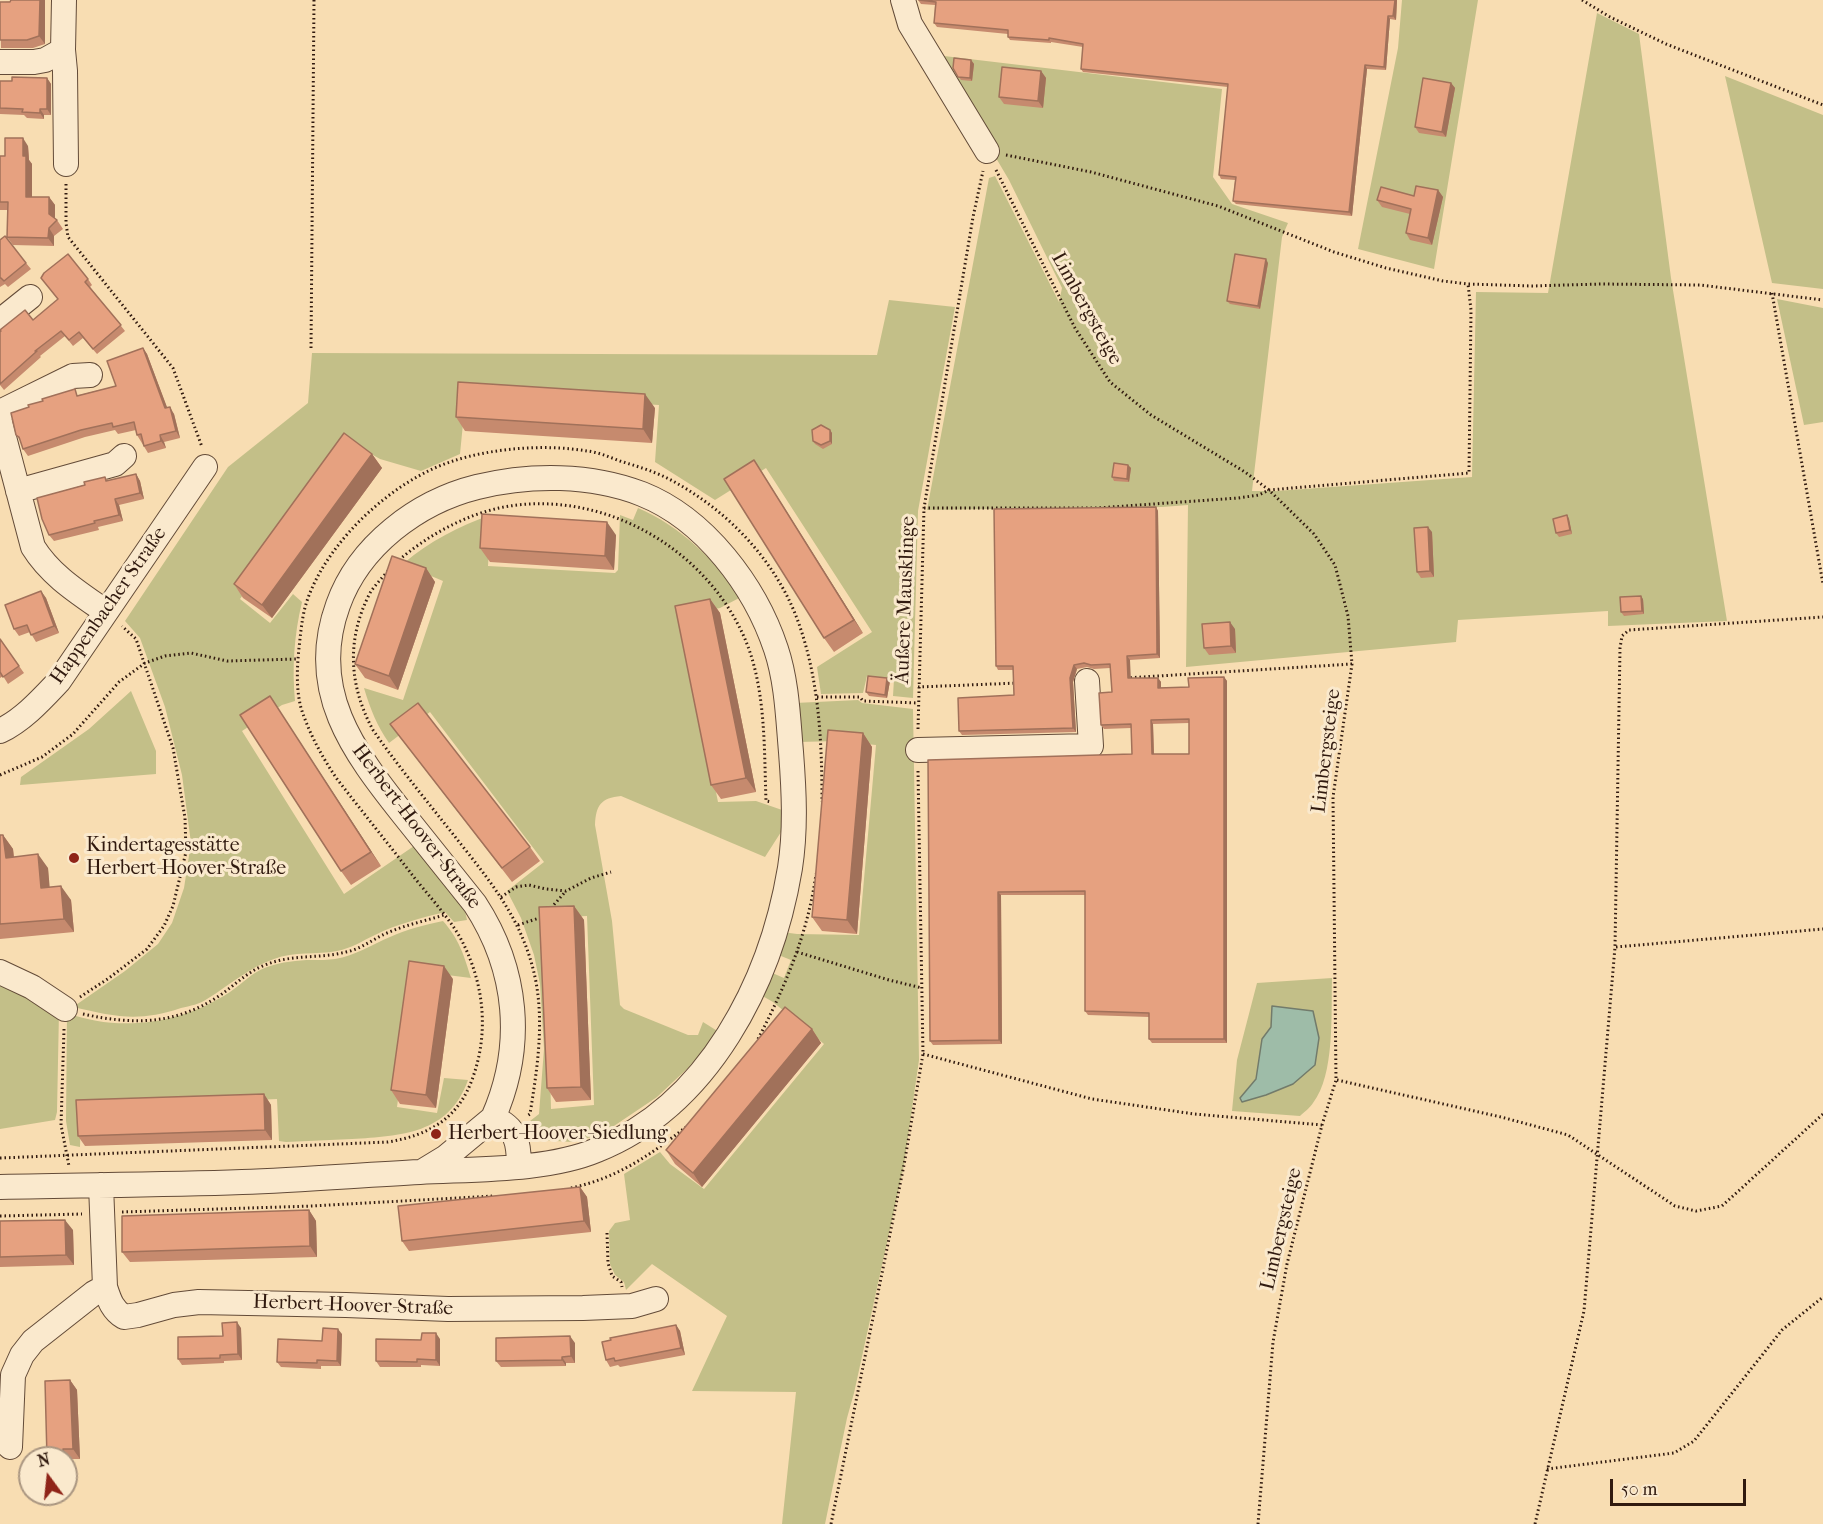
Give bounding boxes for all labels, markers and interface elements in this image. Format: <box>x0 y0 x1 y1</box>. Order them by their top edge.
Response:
street label: Limbergsteige <box>1045 249 1127 369</box>
street label: Äußere Mausklinge <box>891 516 921 684</box>
street label: Happenbacher Straße <box>46 523 172 689</box>
street label: Limbergsteige <box>1307 688 1347 814</box>
street label: Herbert-Hoover-Straße <box>346 740 486 914</box>
place label: Kindertagesstätte Herbert-Hoover-Straße <box>86 834 286 881</box>
marker: Kindertagesstätte Herbert-Hoover-Straße <box>67 851 81 865</box>
place label: Herbert-Hoover-Siedlung <box>448 1122 668 1146</box>
marker: Herbert-Hoover-Siedlung <box>429 1127 443 1141</box>
street label: Limbergsteige <box>1256 1166 1308 1292</box>
street label: Herbert-Hoover-Straße <box>253 1291 453 1321</box>
north arrow <box>18 1446 78 1506</box>
text: N <box>35 1449 52 1471</box>
scale bar <box>1613 1467 1750 1505</box>
text: 50 m <box>1621 1479 1657 1500</box>

